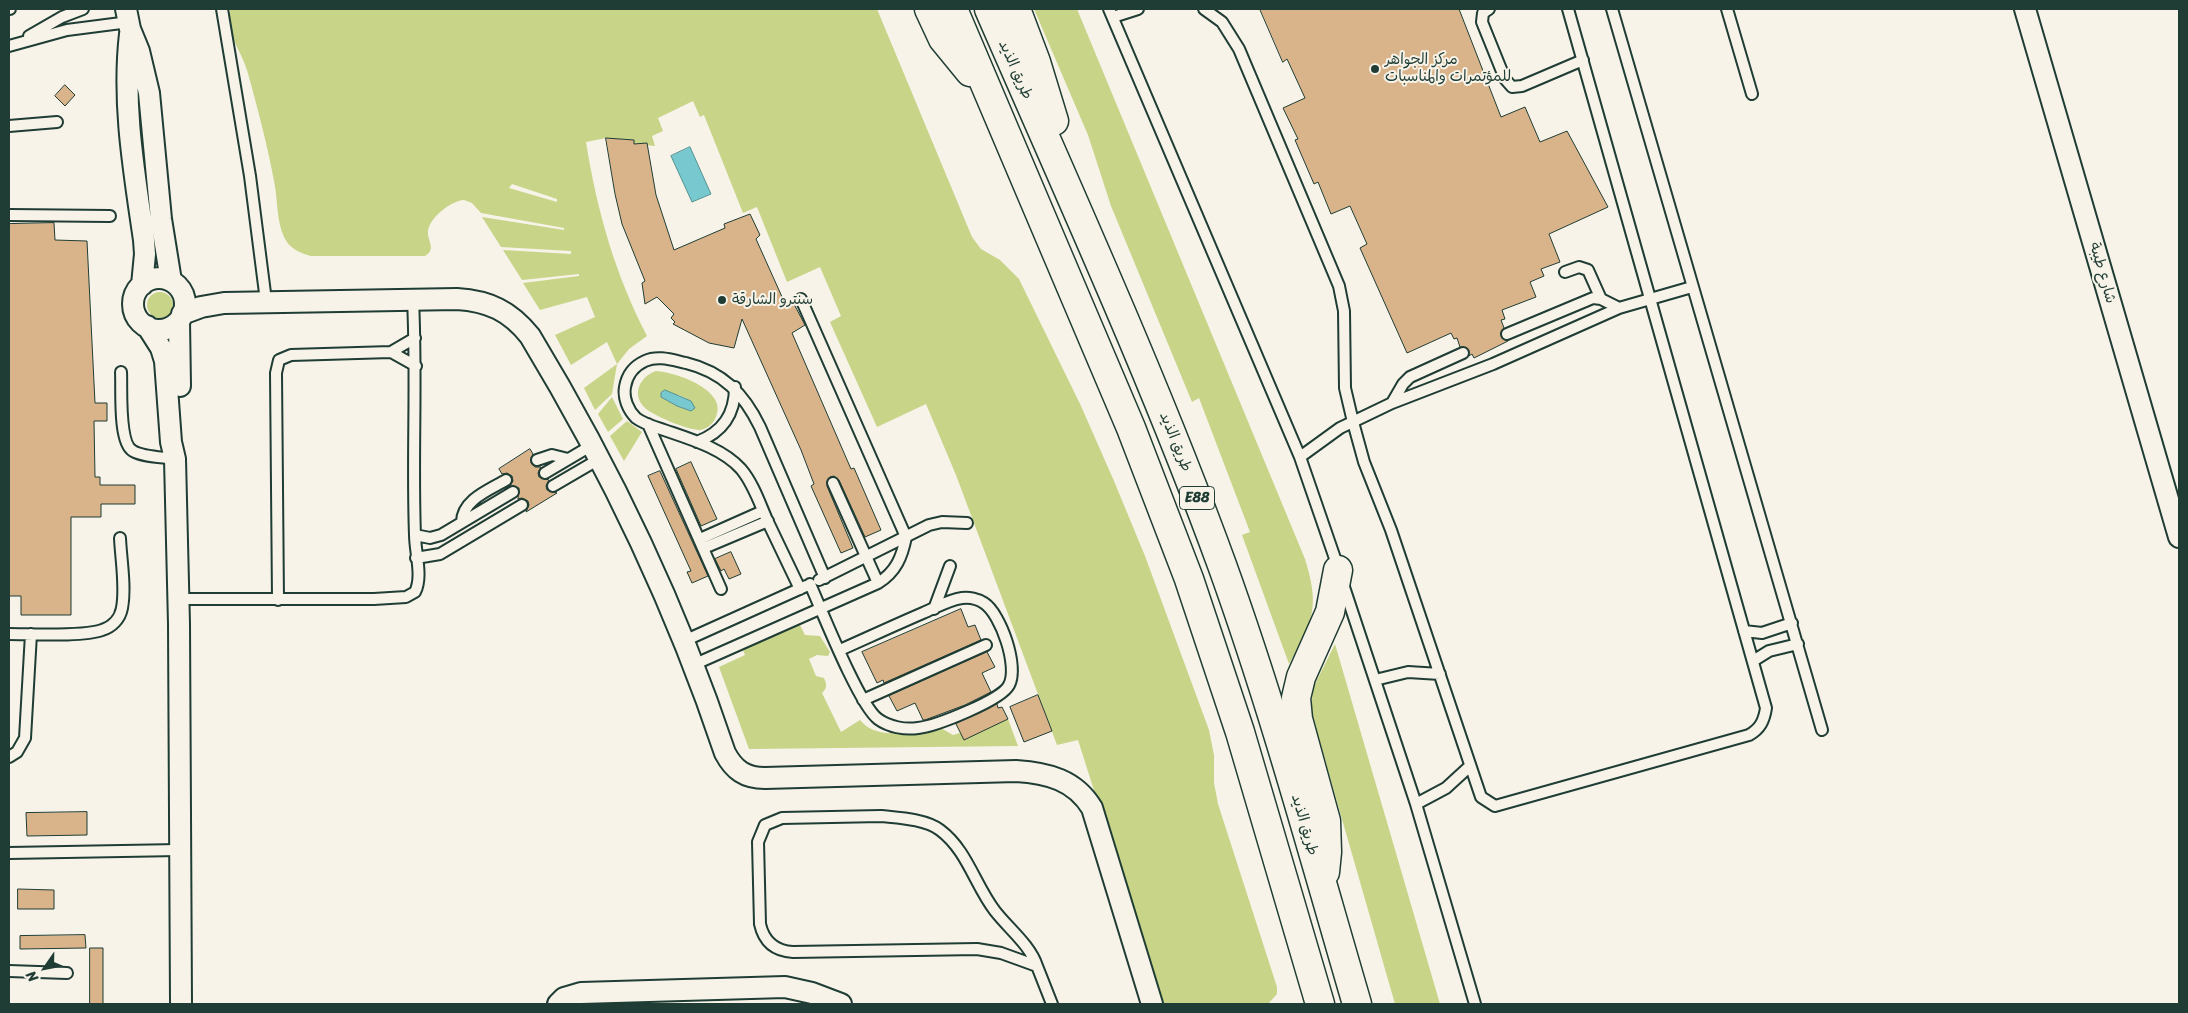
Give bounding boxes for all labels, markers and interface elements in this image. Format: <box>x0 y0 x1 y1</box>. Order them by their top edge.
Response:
street label: طريق الذيد <box>994 38 1036 102</box>
place label: مركز الجواهر للمؤتمرات والمناسبات <box>1385 51 1511 86</box>
marker: مركز الجواهر للمؤتمرات والمناسبات <box>1369 63 1381 75</box>
street label: شارع طيبة <box>2085 240 2119 306</box>
place label: سنترو الشارقة <box>732 291 813 309</box>
marker: سنترو الشارقة <box>716 294 728 306</box>
street label: طريق الذيد <box>1155 409 1195 475</box>
road number: E88 <box>1180 486 1214 509</box>
street label: طريق الذيد <box>1287 792 1321 858</box>
north arrow <box>20 943 70 993</box>
text: N <box>19 966 45 987</box>

